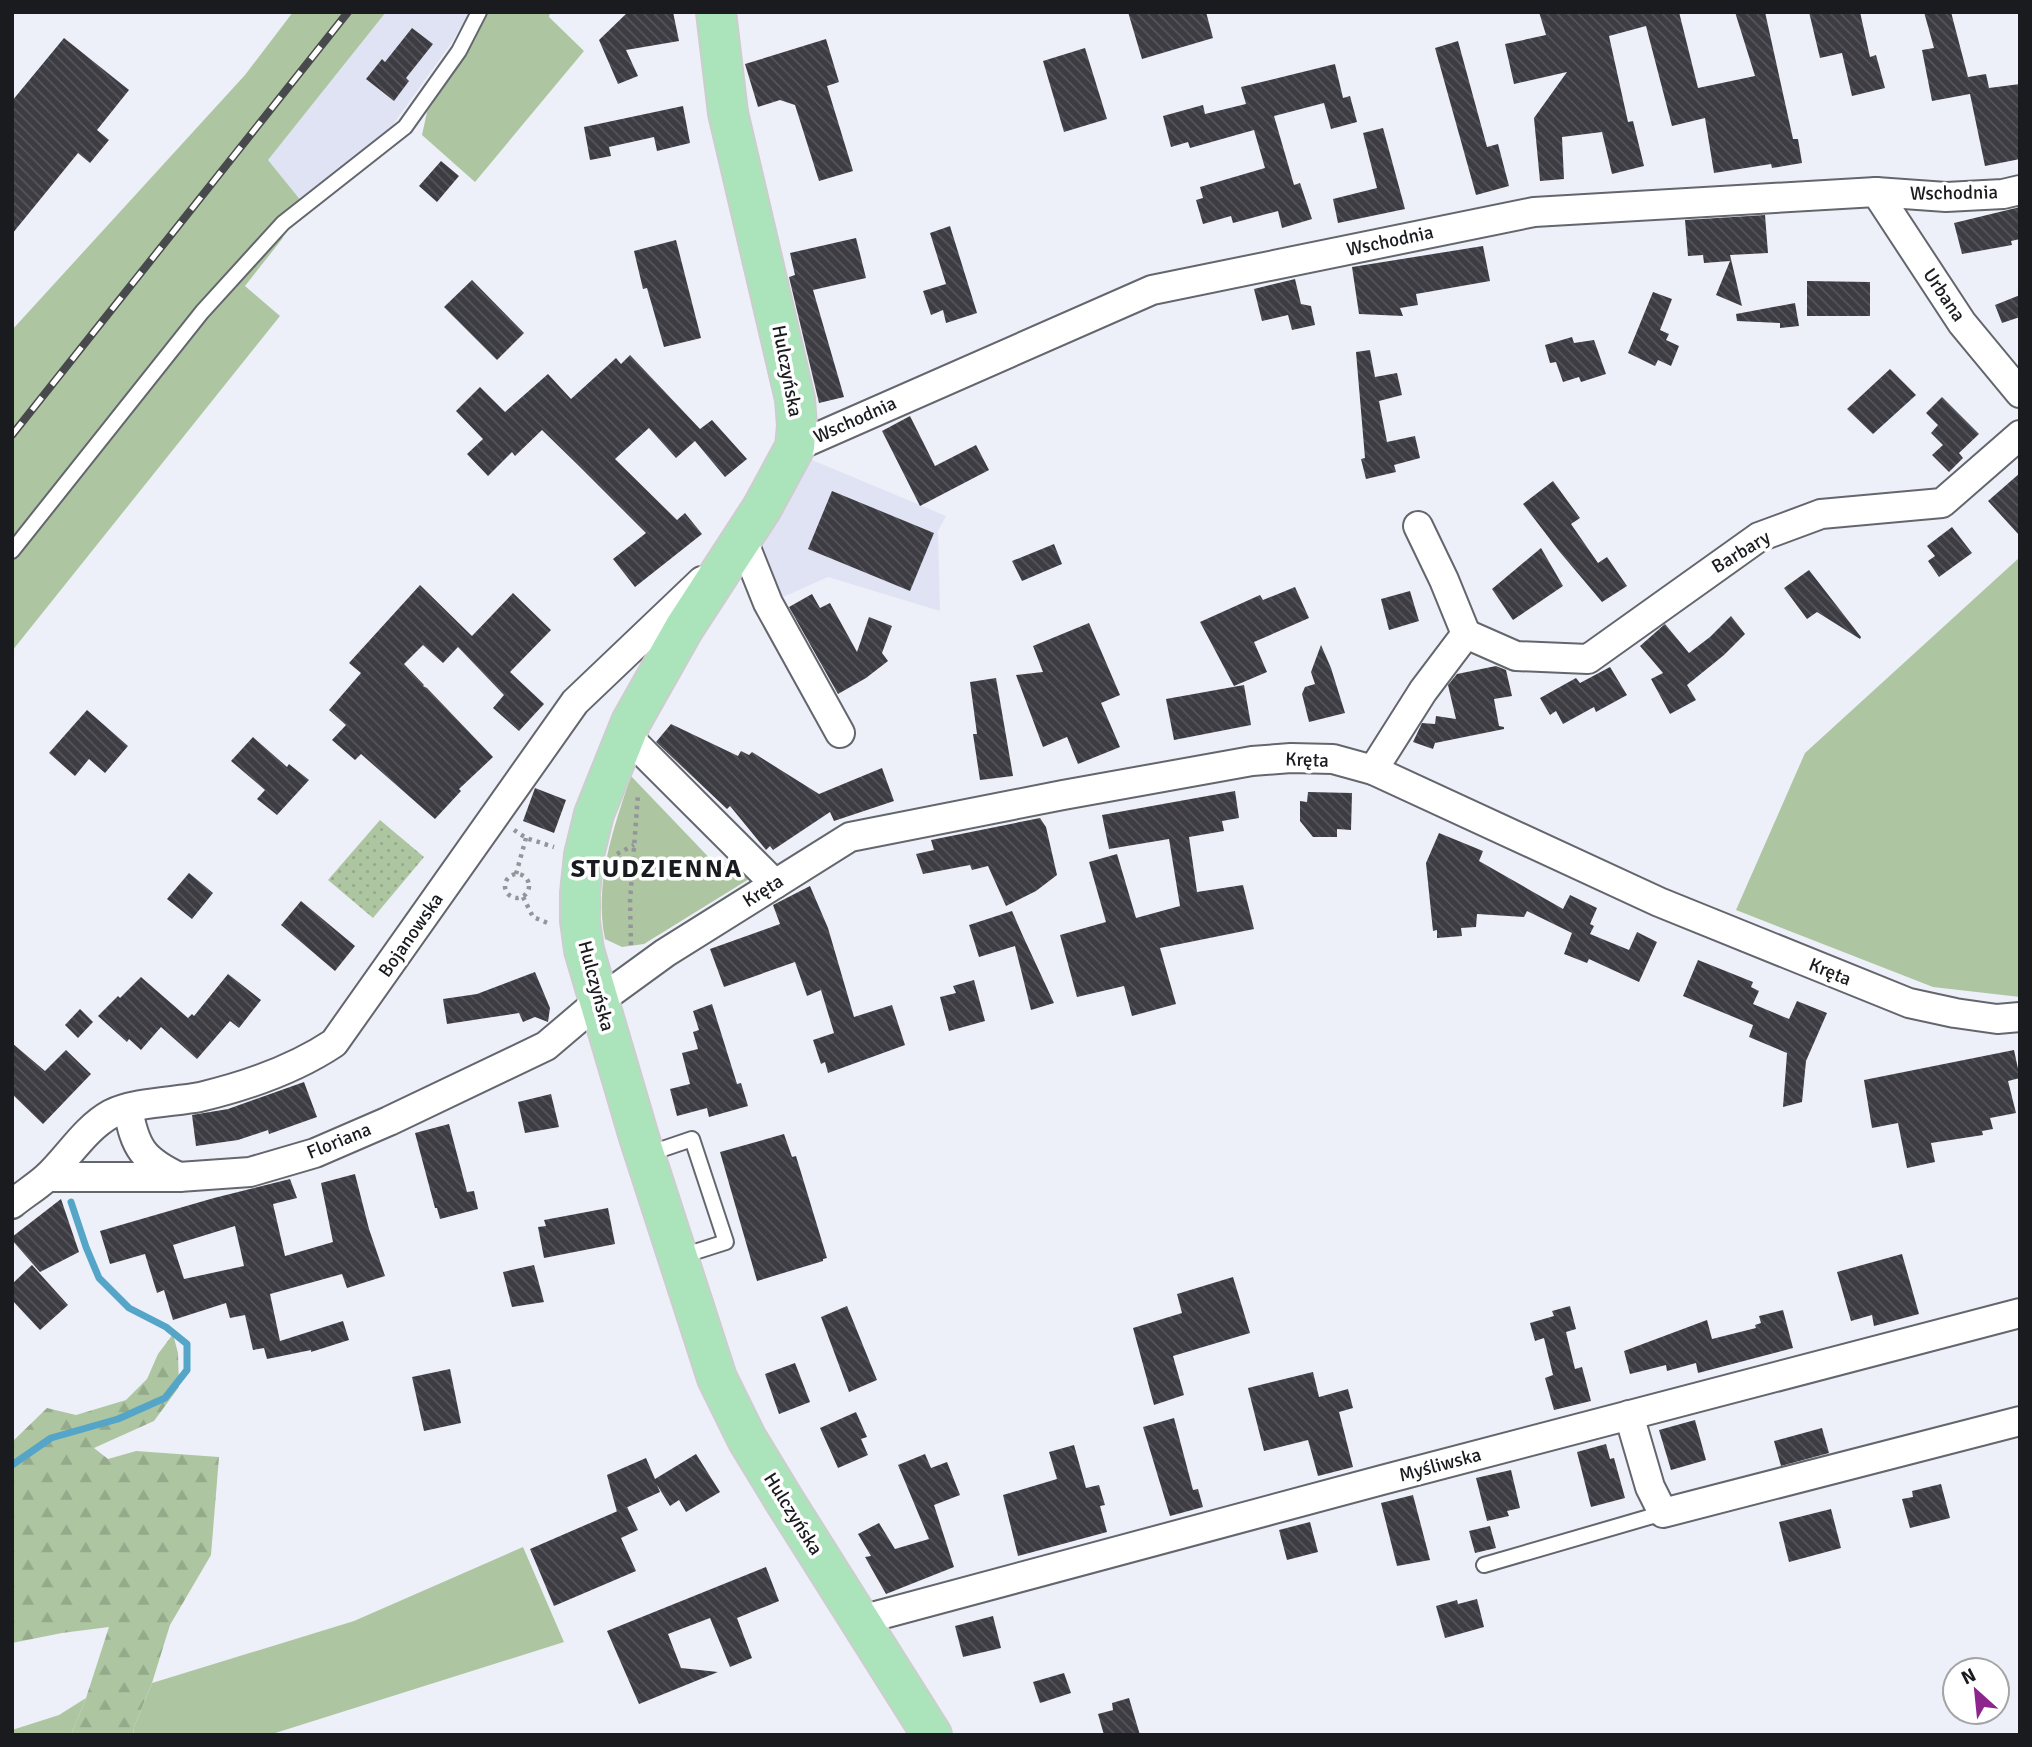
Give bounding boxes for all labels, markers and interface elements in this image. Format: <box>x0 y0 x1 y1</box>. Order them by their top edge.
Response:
street label: Wschodnia <box>1910 180 1998 206</box>
street label: Wschodnia <box>1344 220 1436 262</box>
street label: Urbana <box>1917 264 1971 326</box>
street label: Hulczyńska <box>766 323 808 419</box>
street label: Wschodnia <box>810 391 900 449</box>
street label: Barbary <box>1707 525 1775 579</box>
street label: Kręta <box>1285 747 1329 773</box>
district label: STUDZIENNA <box>571 853 743 885</box>
street label: Kręta <box>738 869 788 913</box>
street label: Bojanowska <box>373 888 449 982</box>
street label: Hulczyńska <box>572 938 620 1034</box>
street label: Kręta <box>1805 953 1855 991</box>
street label: Floriana <box>303 1117 375 1165</box>
street label: Myśliwska <box>1396 1443 1484 1487</box>
street label: Hulczyńska <box>758 1468 828 1560</box>
north arrow <box>1941 1656 2011 1726</box>
text: N <box>1957 1663 1980 1690</box>

